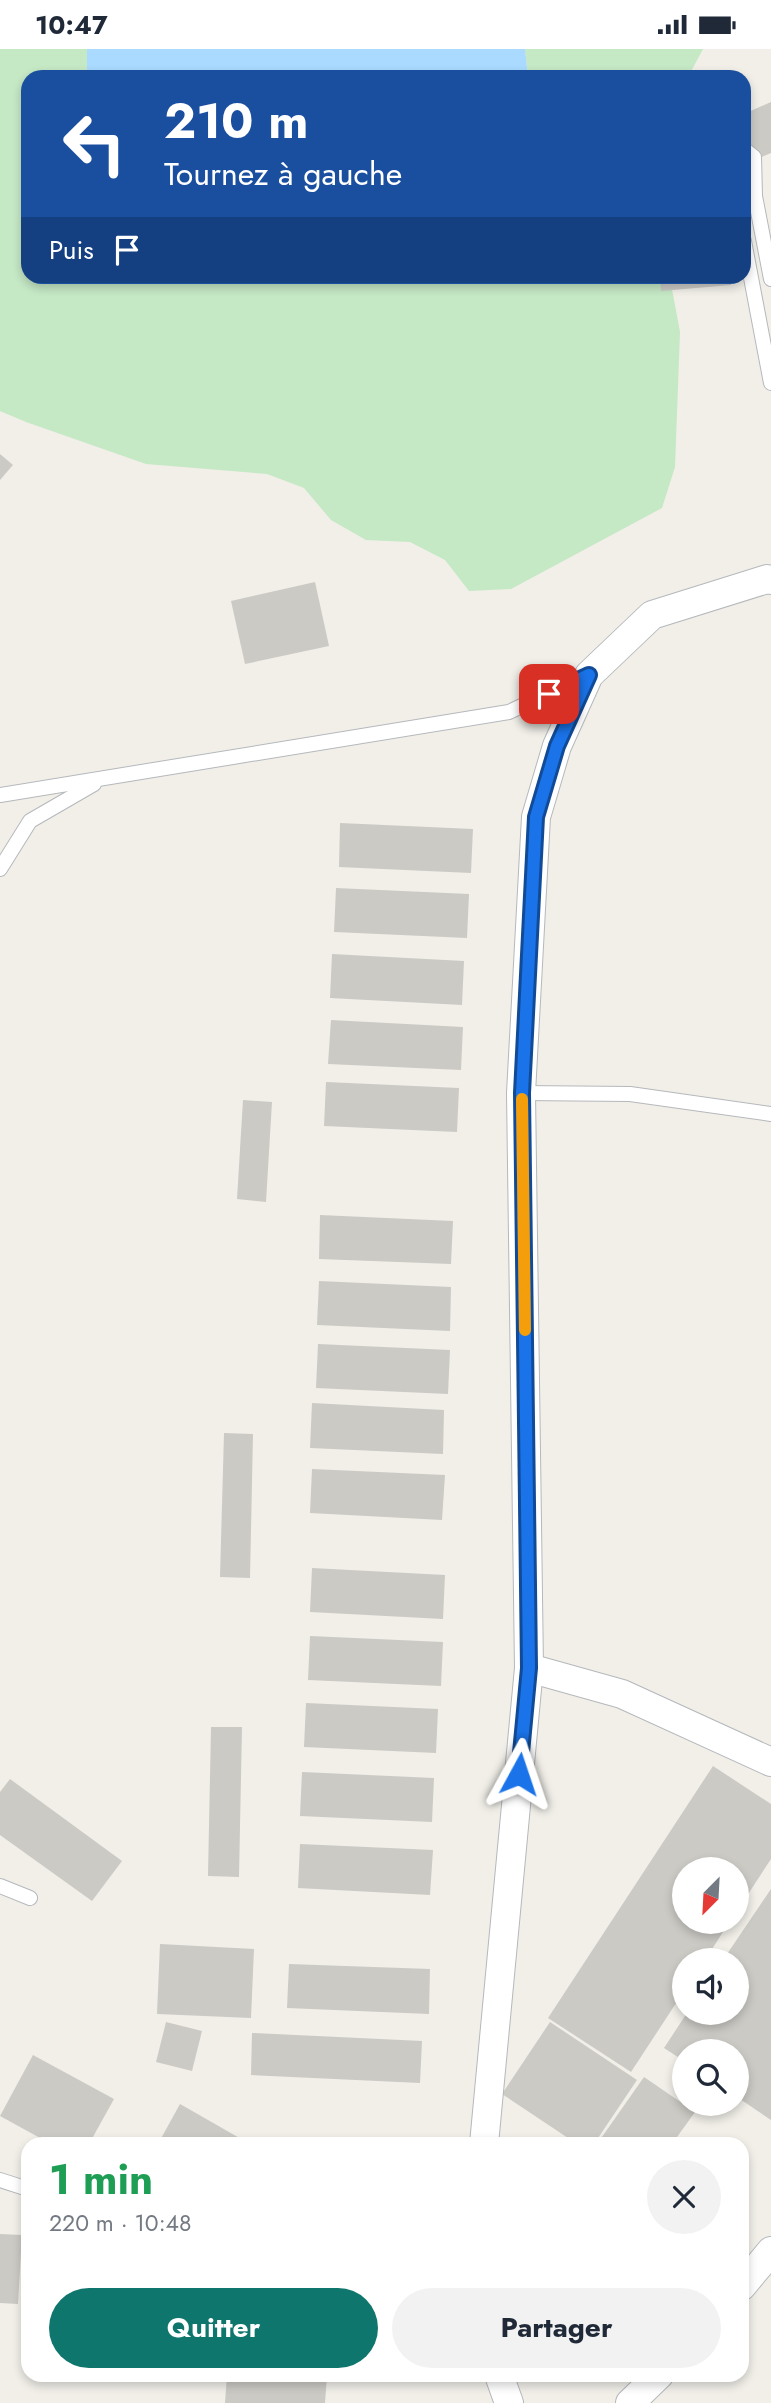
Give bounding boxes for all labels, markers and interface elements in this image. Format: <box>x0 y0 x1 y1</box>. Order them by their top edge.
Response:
text: 10:47 <box>35 6 108 44</box>
text: 210 m <box>164 86 308 156</box>
icon: left <box>49 98 140 189</box>
text: Tournez à gauche <box>164 151 402 197</box>
text: Puis <box>49 231 94 269</box>
icon: arrive <box>108 231 146 269</box>
pin <box>519 664 579 724</box>
icon: arrive <box>530 675 568 713</box>
position arrow <box>482 1737 556 1811</box>
north arrow <box>672 1857 749 1934</box>
map controls <box>672 1857 749 2116</box>
button: sound <box>672 1948 749 2025</box>
button: search <box>672 2039 749 2116</box>
text: 1 min <box>49 2149 153 2210</box>
button: close <box>647 2160 721 2234</box>
text: 220 m · 10:48 <box>49 2206 192 2240</box>
button: Quitter <box>49 2288 378 2368</box>
button: Partager <box>392 2288 721 2368</box>

